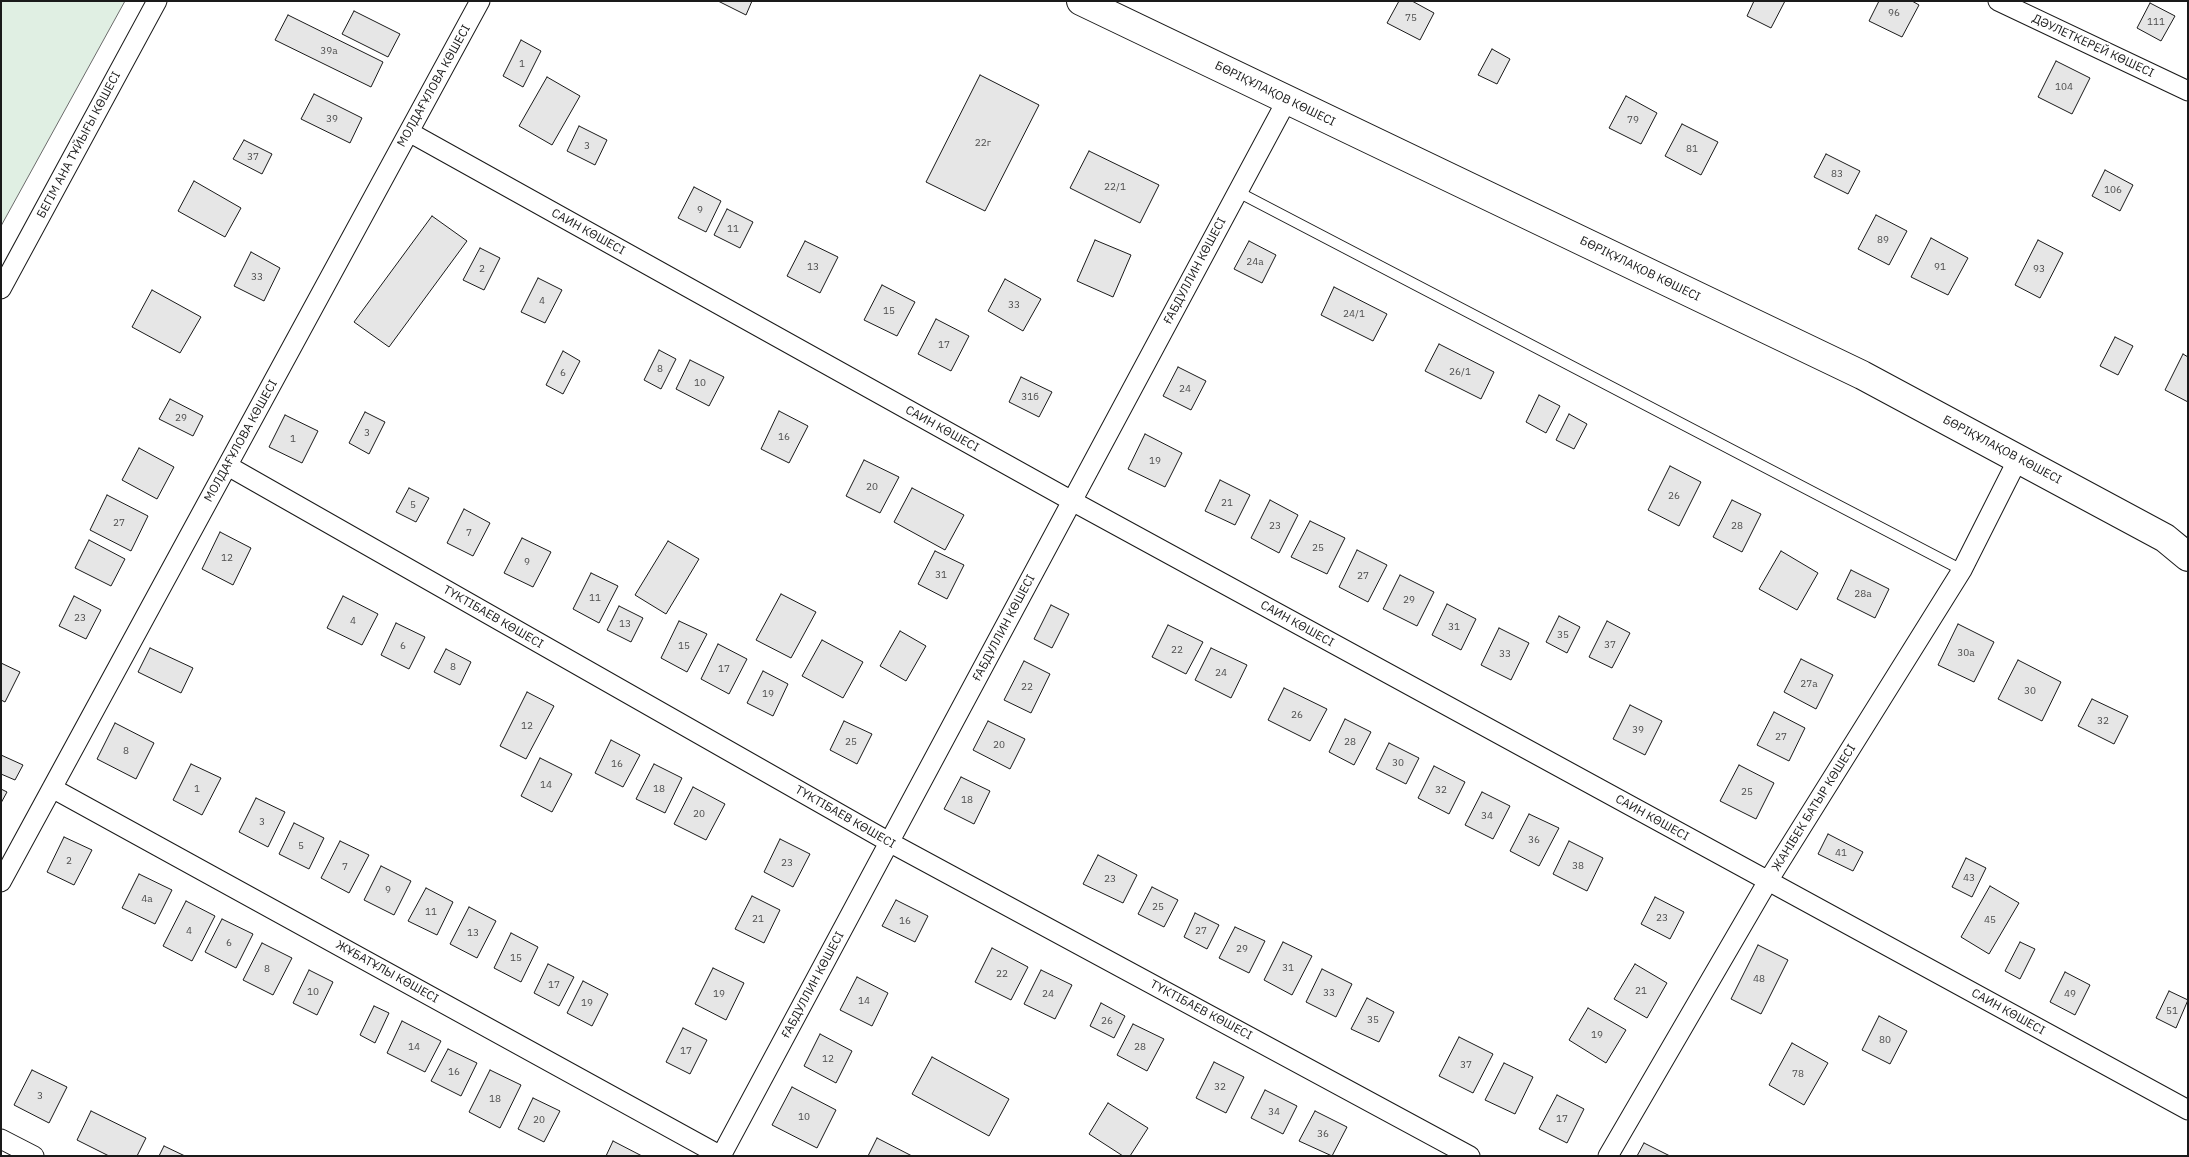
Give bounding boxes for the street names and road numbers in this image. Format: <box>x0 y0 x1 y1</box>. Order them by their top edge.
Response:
street label: ДӘУЛЕТКЕРЕЙ КӨШЕСІ <box>2030 11 2156 81</box>
street label: МОЛДАҒҰЛОВА КӨШЕСІ <box>394 22 474 150</box>
street label: БӨРІҚҰЛАҚОВ КӨШЕСІ <box>1212 59 1338 129</box>
street label: БЕГІМ АНА ТҰЙЫҒЫ КӨШЕСІ <box>34 69 124 221</box>
street label: САИН КӨШЕСІ <box>549 206 627 258</box>
street label: ҒАБДУЛЛИН КӨШЕСІ <box>1161 215 1229 327</box>
street label: БӨРІҚҰЛАҚОВ КӨШЕСІ <box>1577 234 1703 304</box>
street label: МОЛДАҒҰЛОВА КӨШЕСІ <box>201 377 281 505</box>
street label: САИН КӨШЕСІ <box>903 403 981 455</box>
street label: БӨРІҚҰЛАҚОВ КӨШЕСІ <box>1940 413 2064 487</box>
street label: ҒАБДУЛЛИН КӨШЕСІ <box>970 572 1038 684</box>
street label: ТҮКТІБАЕВ КӨШЕСІ <box>440 582 546 652</box>
street label: САИН КӨШЕСІ <box>1258 598 1336 650</box>
street label: ЖАНІБЕК БАТЫР КӨШЕСІ <box>1769 742 1859 874</box>
street label: ТҮКТІБАЕВ КӨШЕСІ <box>792 782 898 852</box>
street label: САИН КӨШЕСІ <box>1613 792 1691 844</box>
street label: ҒАБДУЛЛИН КӨШЕСІ <box>779 929 847 1041</box>
street label: ЖҰБАТҰЛЫ КӨШЕСІ <box>333 938 441 1006</box>
street label: ТҮКТІБАЕВ КӨШЕСІ <box>1148 977 1254 1043</box>
street label: САИН КӨШЕСІ <box>1969 986 2047 1038</box>

